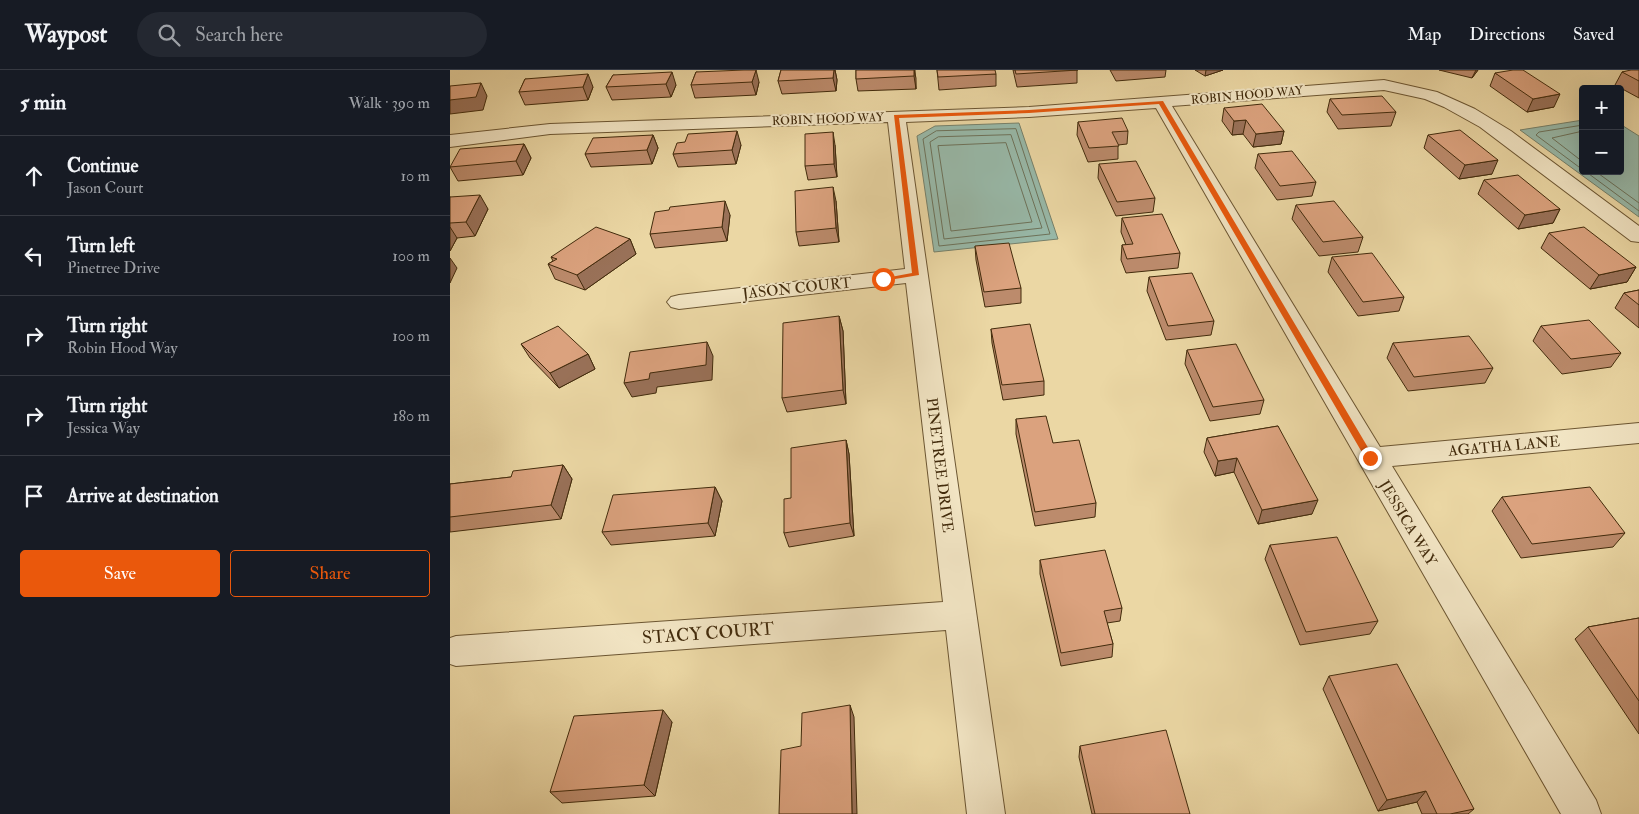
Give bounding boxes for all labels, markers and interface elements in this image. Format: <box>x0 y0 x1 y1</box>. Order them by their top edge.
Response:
search box <box>137 12 487 57</box>
text: Waypost <box>25 19 107 50</box>
icon: search <box>155 21 183 49</box>
text: Search here <box>195 23 283 47</box>
text: Map <box>1408 23 1441 46</box>
text: Directions <box>1469 23 1545 46</box>
text: Saved <box>1573 23 1614 46</box>
street label: ROBIN HOOD WAY <box>1190 83 1304 108</box>
map controls <box>1579 85 1624 175</box>
button: + <box>1579 85 1624 130</box>
text: 5 min <box>20 89 66 116</box>
text: Walk · 390 m <box>349 93 430 113</box>
street label: ROBIN HOOD WAY <box>772 110 885 129</box>
button: − <box>1579 130 1624 175</box>
text: Continue <box>67 154 138 178</box>
icon: ahead <box>20 162 48 190</box>
text: 10 m <box>400 166 430 186</box>
text: Jason Court <box>67 178 143 198</box>
text: Turn left <box>67 234 135 258</box>
icon: left <box>20 242 48 270</box>
text: 100 m <box>392 246 430 266</box>
text: Pinetree Drive <box>67 258 160 278</box>
route start <box>872 268 895 291</box>
street label: JASON COURT <box>741 273 853 305</box>
text: Turn right <box>67 314 147 338</box>
icon: right <box>20 322 48 350</box>
text: 100 m <box>392 326 430 346</box>
text: Robin Hood Way <box>67 338 178 358</box>
text: Turn right <box>67 394 147 418</box>
street label: PINETREE DRIVE <box>922 396 957 534</box>
icon: right <box>20 402 48 430</box>
text: 180 m <box>393 406 430 426</box>
text: Jessica Way <box>67 418 140 438</box>
street label: AGATHA LANE <box>1446 432 1561 461</box>
route end <box>1359 447 1382 470</box>
street label: JESSICA WAY <box>1373 476 1441 571</box>
icon: arrive <box>20 482 48 510</box>
text: Arrive at destination <box>67 484 219 508</box>
button: Save <box>20 550 220 597</box>
button: Share <box>230 550 430 597</box>
street label: STACY COURT <box>641 617 775 650</box>

